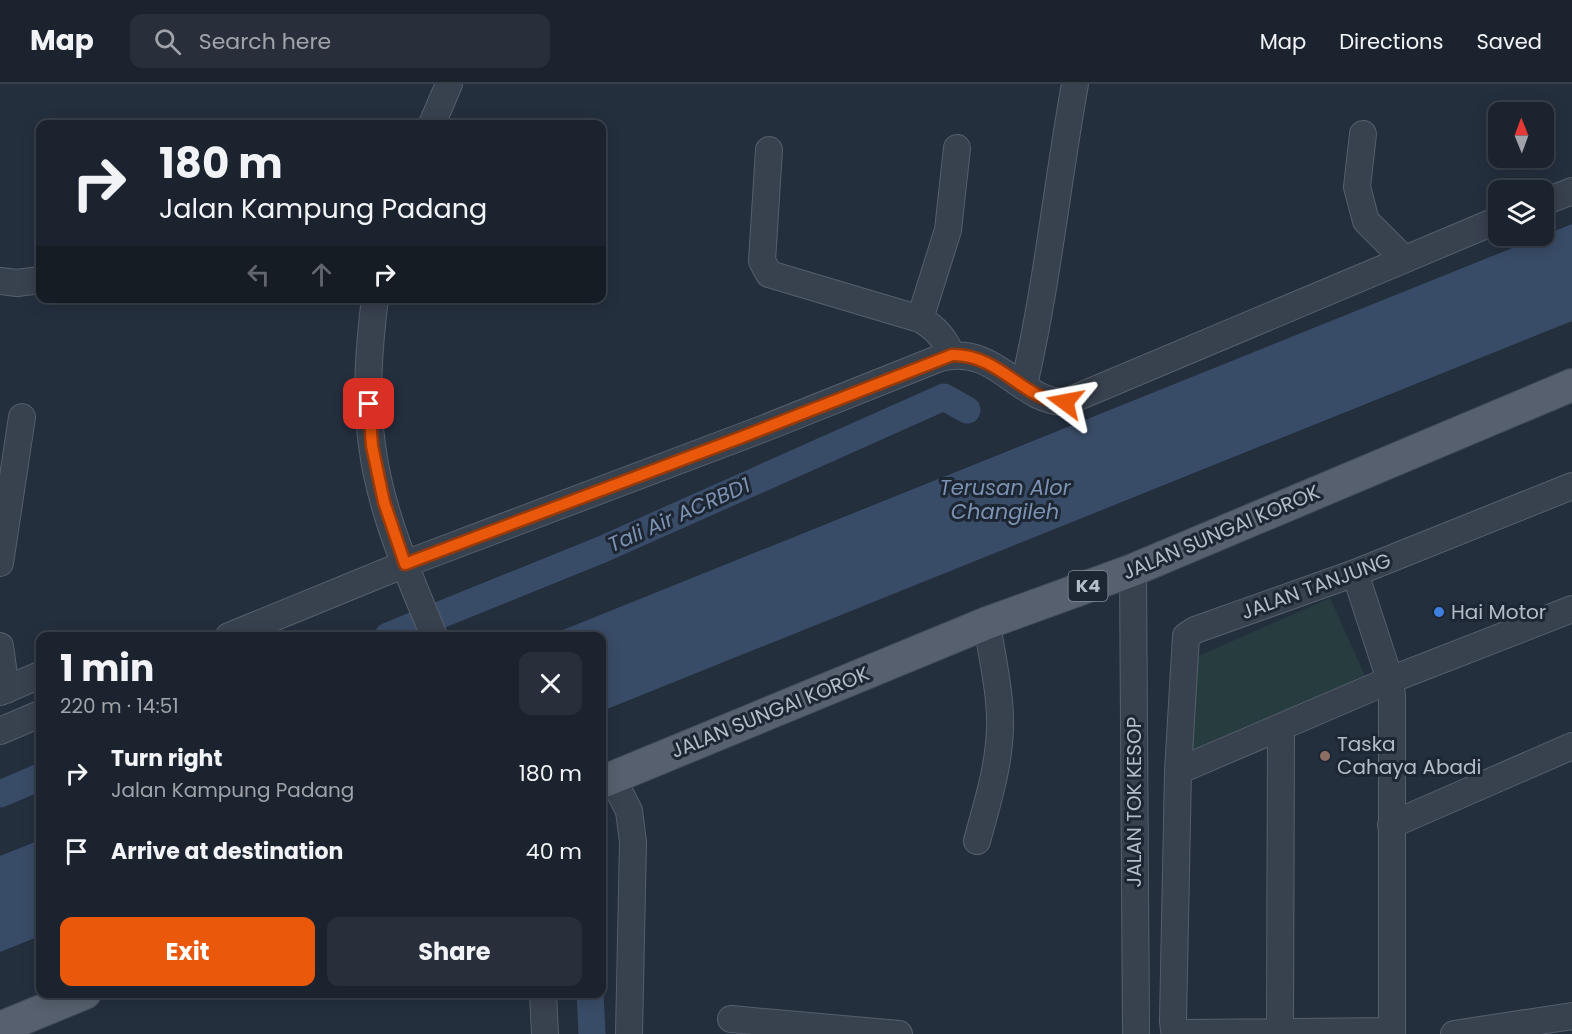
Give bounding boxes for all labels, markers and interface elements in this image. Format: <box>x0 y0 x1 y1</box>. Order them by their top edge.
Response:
search box <box>130 14 550 68</box>
text: Map <box>30 21 94 60</box>
icon: search <box>151 25 184 58</box>
text: Search here <box>199 26 331 57</box>
text: Map <box>1260 27 1306 56</box>
text: Directions <box>1339 27 1443 56</box>
text: Saved <box>1476 27 1542 56</box>
north arrow <box>1488 102 1554 168</box>
map controls <box>1488 102 1554 246</box>
text: 180 m <box>159 134 283 193</box>
icon: right <box>60 144 138 222</box>
button: layers <box>1488 180 1554 246</box>
text: Jalan Kampung Padang <box>159 190 487 227</box>
icon: left <box>242 258 275 291</box>
icon: ahead <box>305 258 338 291</box>
icon: right <box>368 258 401 291</box>
position arrow <box>1033 370 1097 434</box>
pin <box>343 378 394 429</box>
icon: arrive <box>352 387 385 420</box>
water label: Tali Air ACRBD1 <box>603 470 755 559</box>
water label: Terusan Alor Changileh <box>939 473 1072 526</box>
street label: JALAN SUNGAI KOROK <box>1118 478 1324 586</box>
street label: JALAN TANJUNG <box>1237 546 1395 626</box>
road number: K4 <box>1068 571 1108 601</box>
place label: Hai Motor <box>1451 598 1546 626</box>
marker: Hai Motor <box>1432 605 1446 619</box>
text: 1 min <box>60 643 154 694</box>
button: close <box>519 652 582 715</box>
street label: JALAN SUNGAI KOROK <box>667 659 873 765</box>
text: 220 m · 14:51 <box>60 692 179 720</box>
street label: JALAN TOK KESOP <box>1120 717 1148 887</box>
place label: Taska Cahaya Abadi <box>1337 730 1481 781</box>
text: Turn right <box>111 743 222 774</box>
marker: Taska Cahaya Abadi <box>1318 749 1332 763</box>
icon: right <box>60 757 93 790</box>
text: 180 m <box>519 758 582 789</box>
text: Jalan Kampung Padang <box>111 776 354 804</box>
icon: arrive <box>60 835 93 868</box>
text: Arrive at destination <box>111 836 343 867</box>
text: 40 m <box>526 836 582 867</box>
button: Exit <box>60 917 315 986</box>
button: Share <box>327 917 582 986</box>

